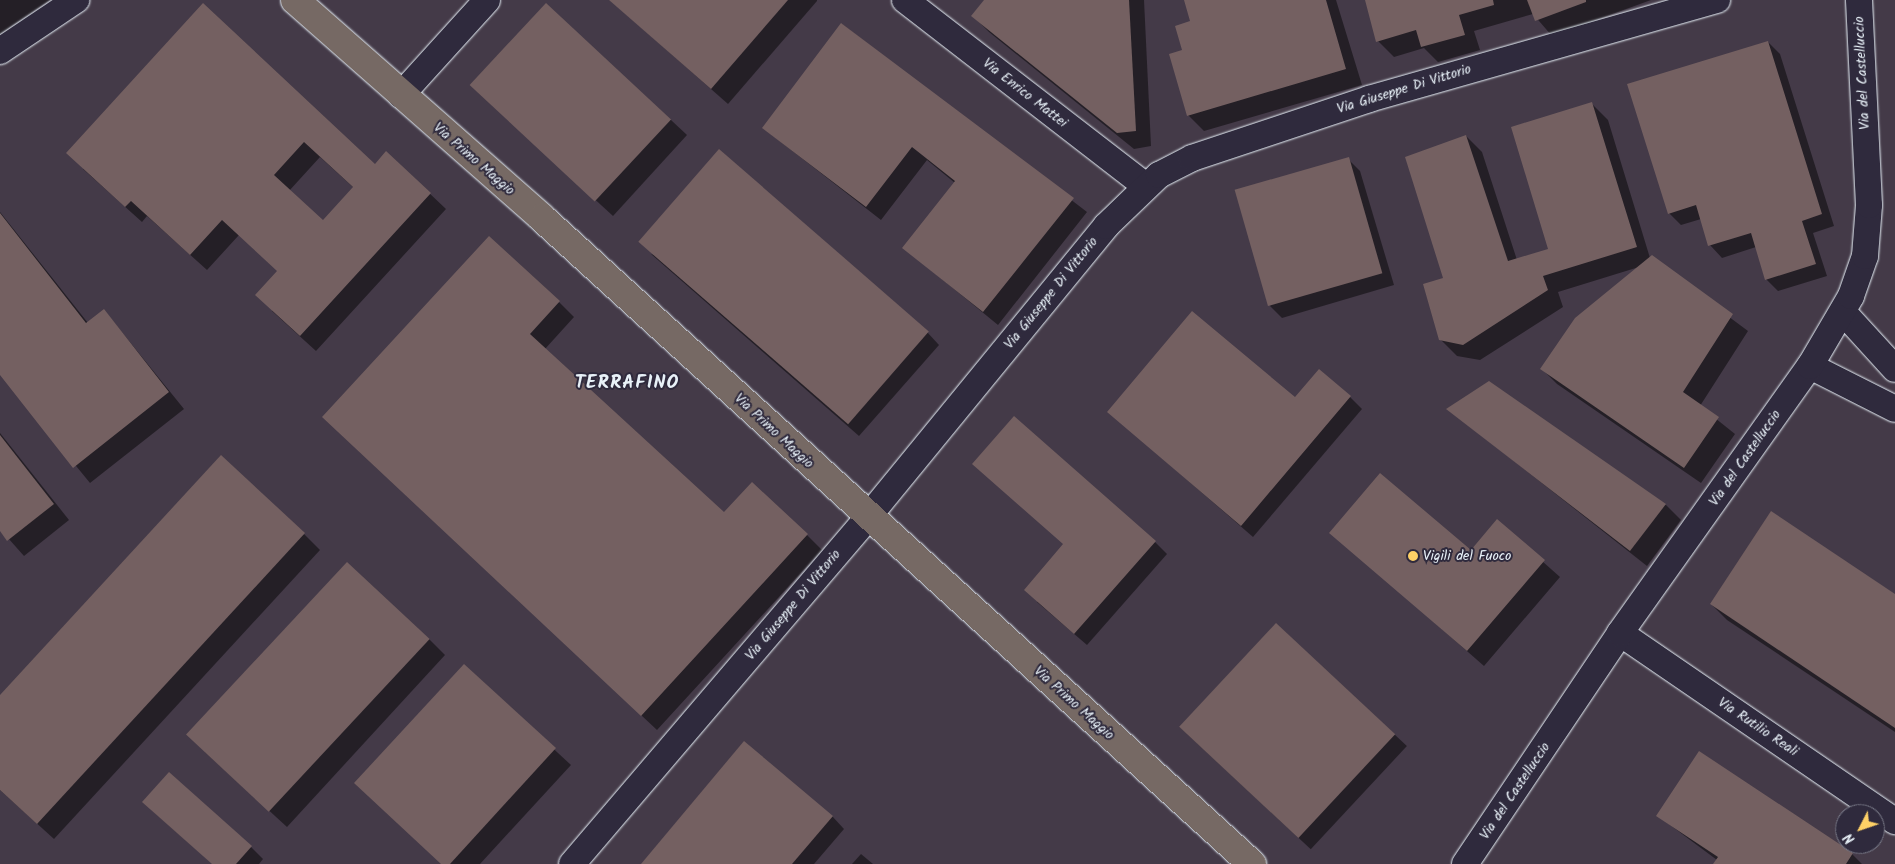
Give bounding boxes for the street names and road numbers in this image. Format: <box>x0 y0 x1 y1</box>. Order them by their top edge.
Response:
street label: Via del Castelluccio <box>1851 16 1873 130</box>
street label: Via Enrico Mattei <box>979 55 1071 131</box>
street label: Via Giuseppe Di Vittorio <box>1335 61 1473 117</box>
street label: Via Primo Maggio <box>430 119 518 199</box>
street label: Via Giuseppe Di Vittorio <box>1001 234 1101 352</box>
street label: Via Primo Maggio <box>731 390 817 472</box>
street label: Via del Castelluccio <box>1706 407 1784 509</box>
street label: Via Giuseppe Di Vittorio <box>742 546 844 664</box>
street label: Via Primo Maggio <box>1030 663 1118 743</box>
street label: Via Rutilio Reali <box>1715 694 1801 760</box>
street label: Via del Castelluccio <box>1476 739 1554 843</box>

